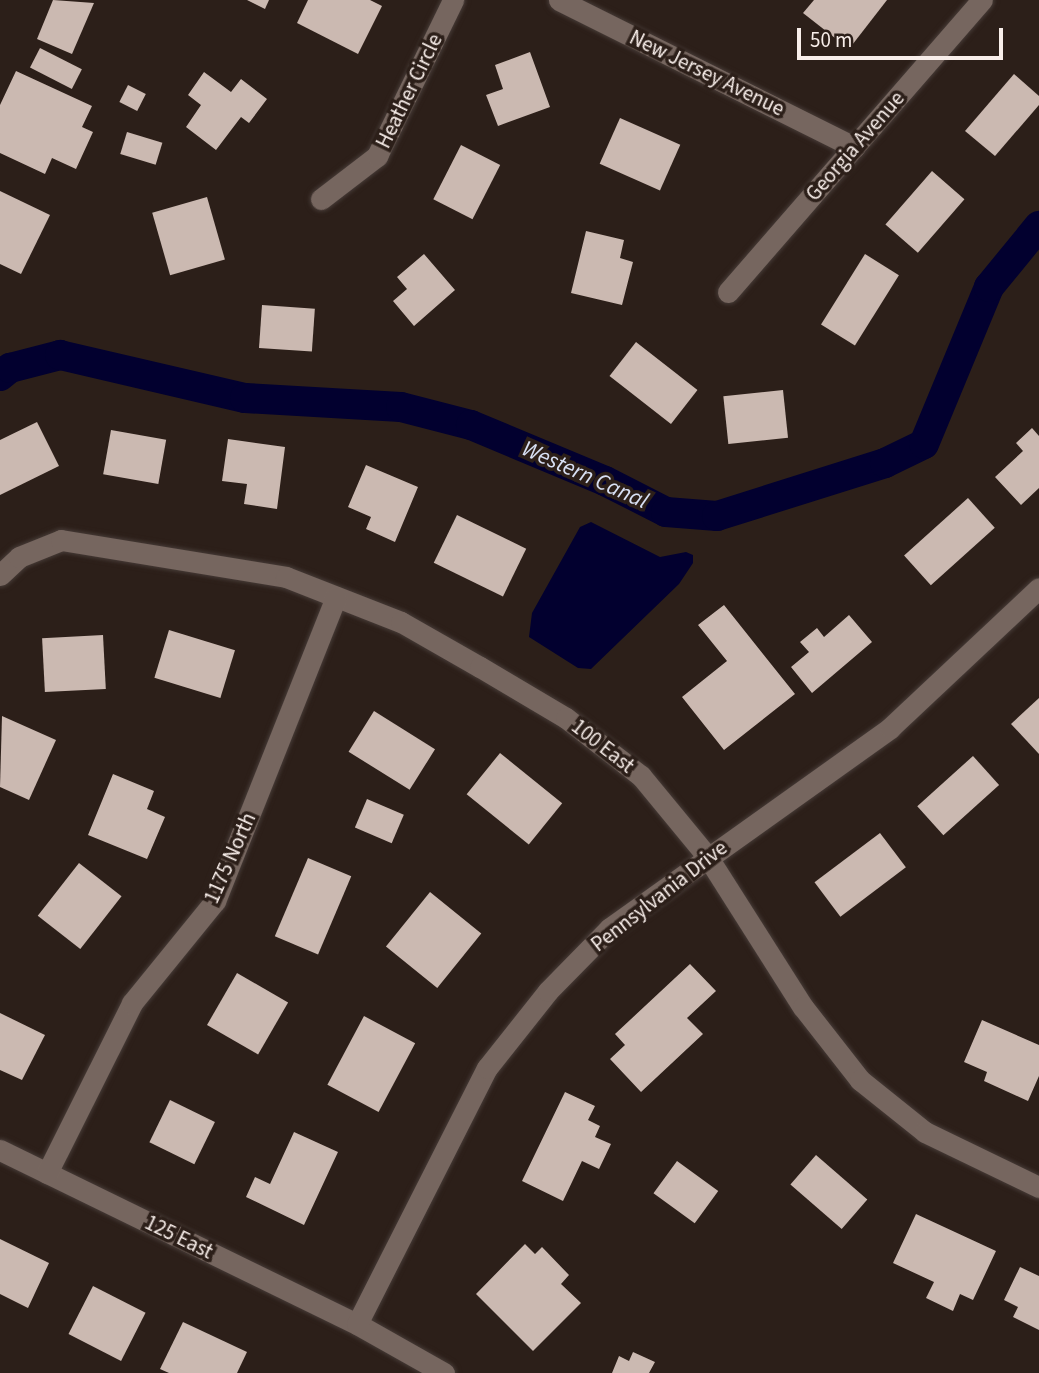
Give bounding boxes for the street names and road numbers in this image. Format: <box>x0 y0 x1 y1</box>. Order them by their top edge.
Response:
street label: New Jersey Avenue <box>625 25 789 121</box>
street label: Heather Circle <box>370 30 448 152</box>
street label: Georgia Avenue <box>801 86 909 206</box>
street label: 100 East <box>567 714 639 778</box>
street label: 1175 North <box>199 809 261 907</box>
street label: Pennsylvania Drive <box>586 835 732 957</box>
street label: 125 East <box>141 1210 217 1264</box>

